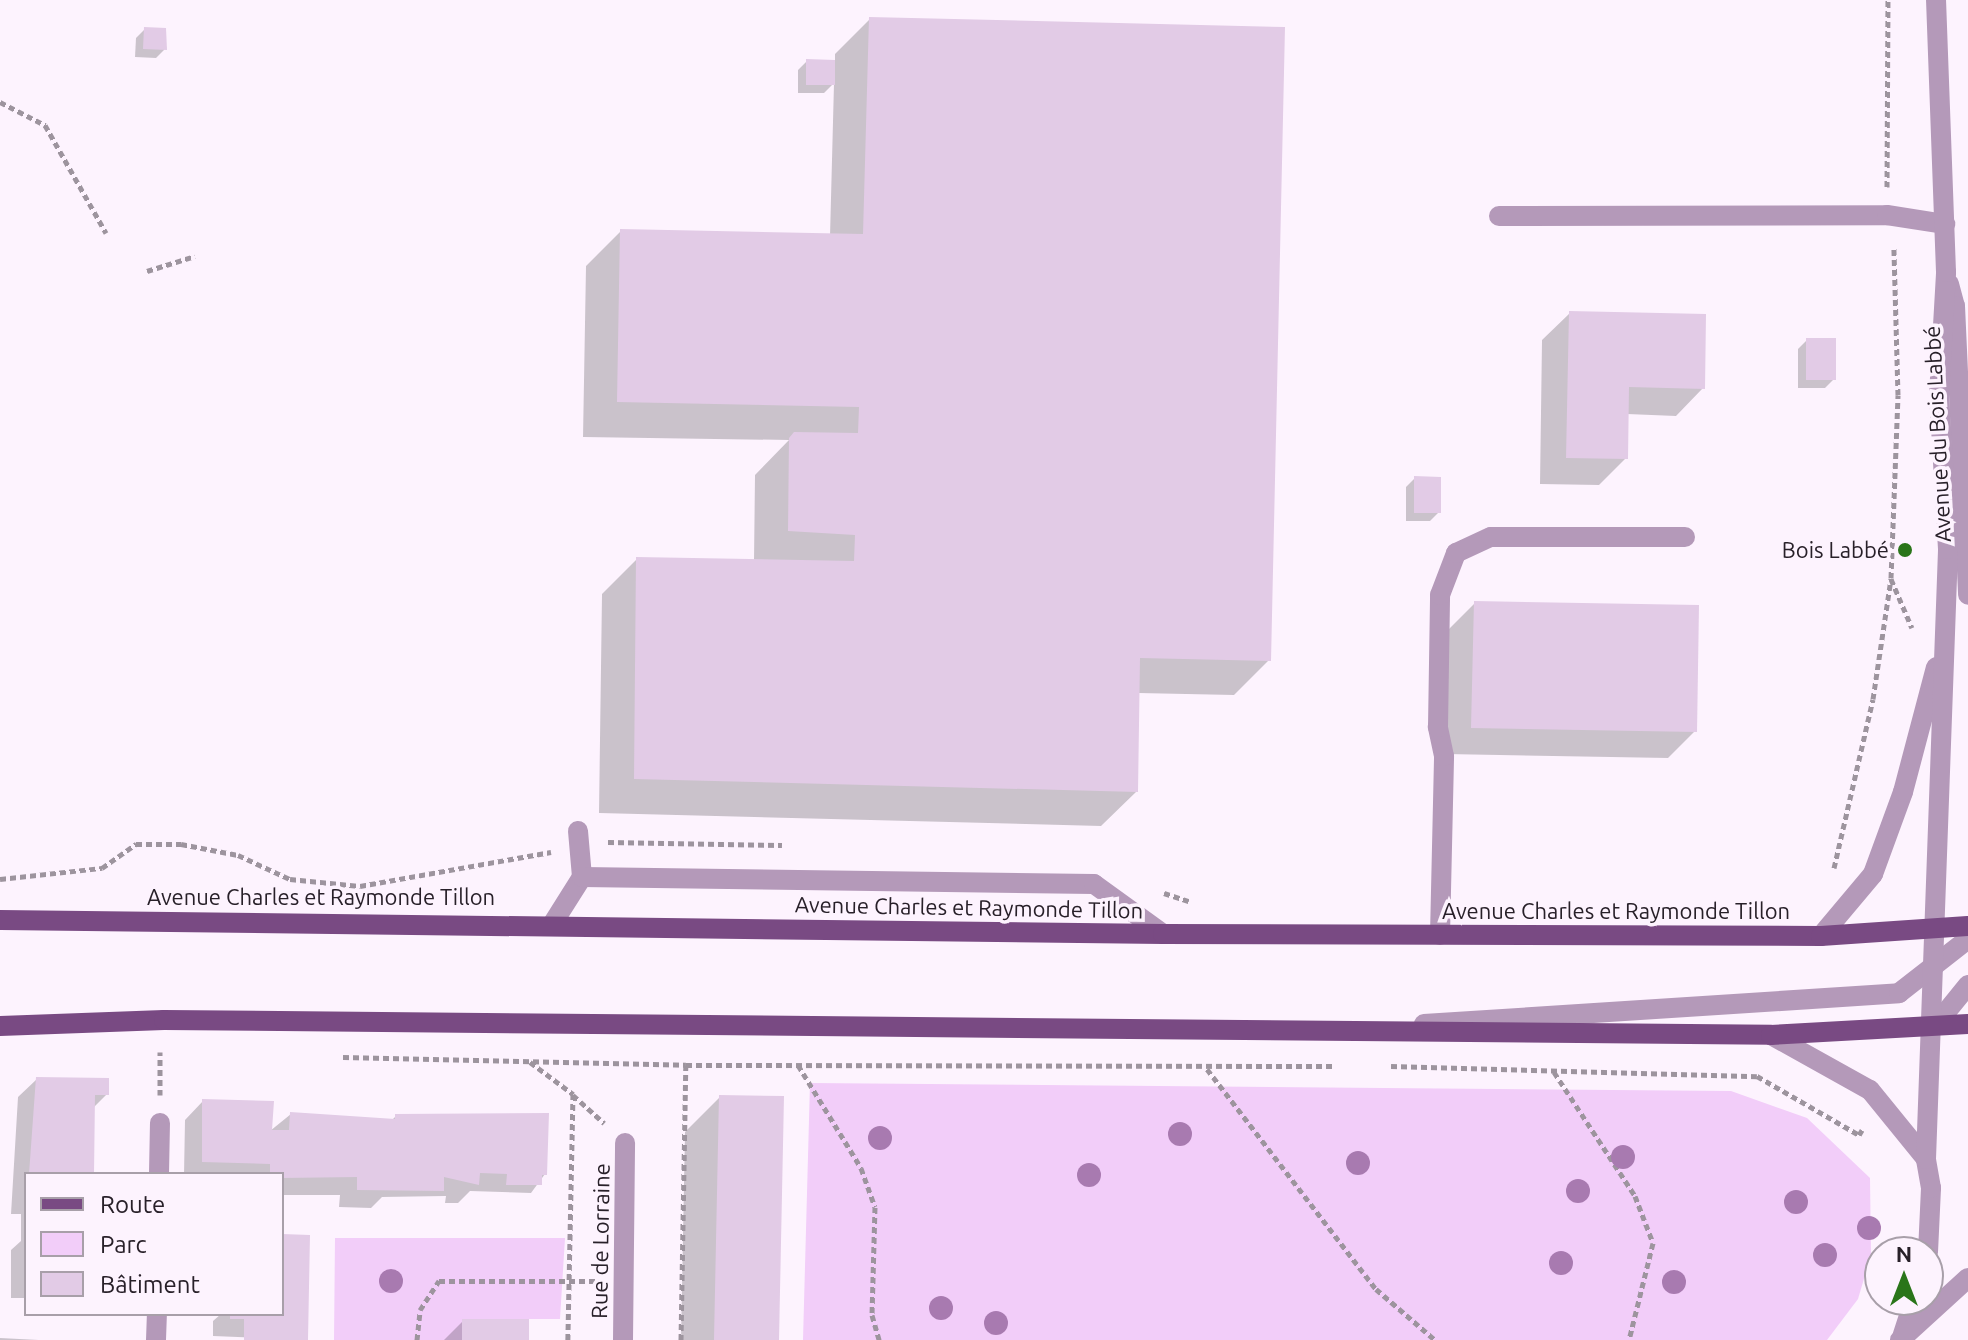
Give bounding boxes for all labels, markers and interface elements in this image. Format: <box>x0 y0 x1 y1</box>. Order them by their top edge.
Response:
street label: Avenue du Bois Labbé <box>1918 325 1956 543</box>
place label: Bois Labbé <box>1782 537 1889 563</box>
marker: Bois Labbé <box>1896 541 1914 559</box>
street label: Avenue Charles et Raymonde Tillon <box>147 884 495 910</box>
street label: Avenue Charles et Raymonde Tillon <box>795 891 1143 923</box>
street label: Avenue Charles et Raymonde Tillon <box>1442 898 1790 924</box>
street label: Rue de Lorraine <box>585 1163 615 1319</box>
legend <box>24 1172 284 1316</box>
text: Route <box>100 1191 165 1218</box>
text: Parc <box>100 1231 147 1258</box>
north arrow <box>1864 1236 1944 1316</box>
text: N <box>1896 1241 1912 1266</box>
text: Bâtiment <box>100 1271 200 1298</box>

